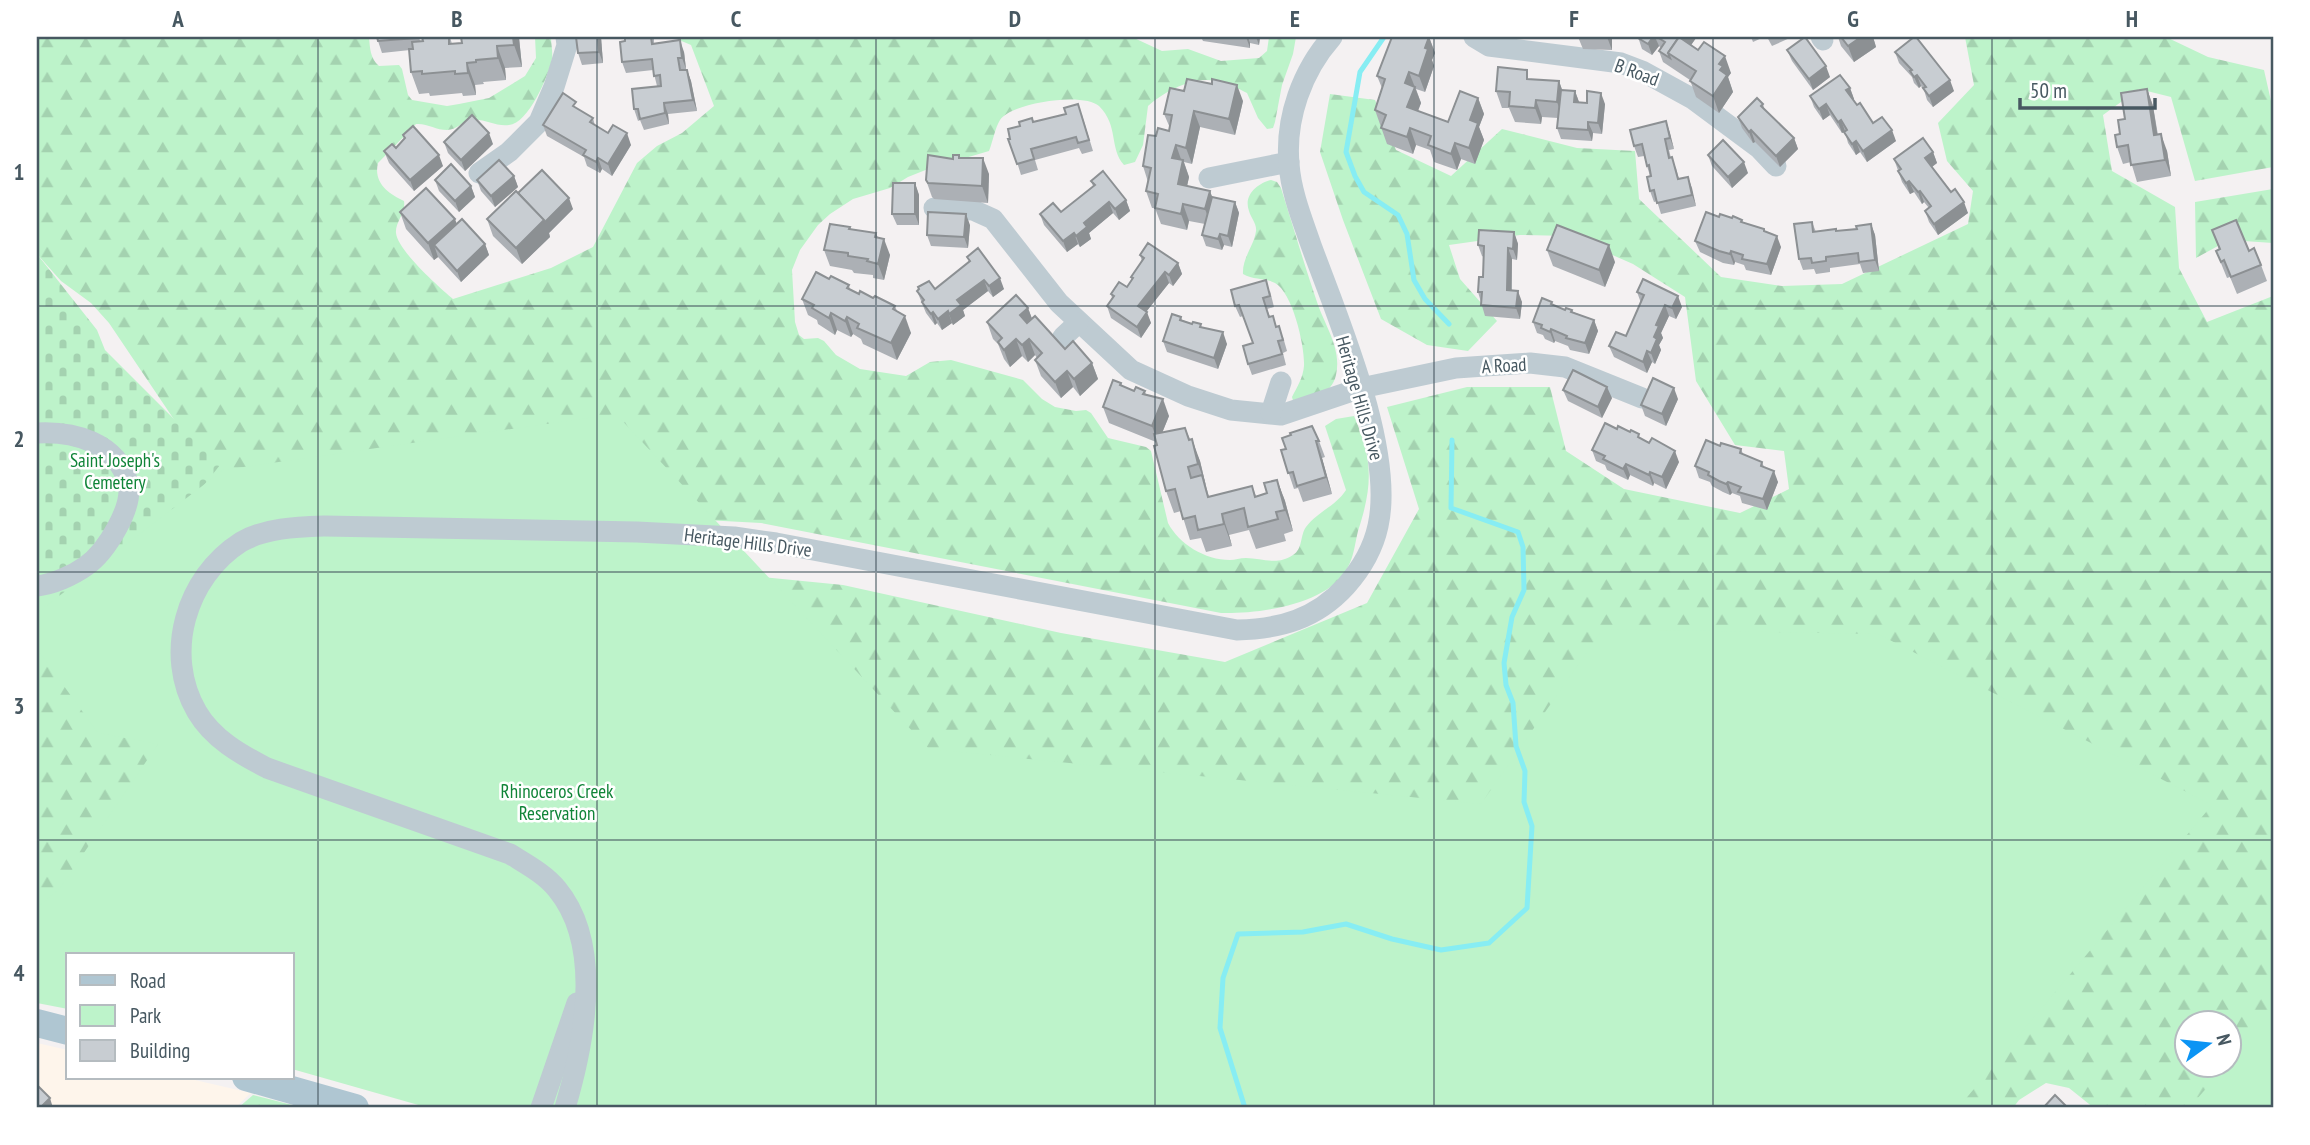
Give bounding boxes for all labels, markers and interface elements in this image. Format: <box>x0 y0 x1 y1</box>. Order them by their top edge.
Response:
text: A <box>171 4 184 33</box>
text: B <box>451 4 463 33</box>
text: C <box>731 4 742 33</box>
text: D <box>1009 4 1021 33</box>
text: E <box>1290 4 1300 33</box>
text: F <box>1569 4 1579 33</box>
text: G <box>1847 4 1859 33</box>
text: H <box>2126 4 2138 33</box>
street label: B Road <box>1612 53 1662 91</box>
scale bar <box>2020 66 2154 110</box>
text: 50 m <box>2030 77 2067 104</box>
text: 1 <box>14 157 25 186</box>
street label: Heritage Hills Drive <box>1331 333 1389 463</box>
street label: A Road <box>1481 352 1527 378</box>
text: 2 <box>14 424 25 453</box>
park label: Saint Joseph's Cemetery <box>70 448 160 494</box>
street label: Heritage Hills Drive <box>683 522 813 562</box>
text: 3 <box>14 691 25 720</box>
park label: Rhinoceros Creek Reservation <box>501 779 614 825</box>
legend <box>66 953 294 1078</box>
text: 4 <box>14 958 25 987</box>
text: Road <box>130 967 166 994</box>
text: Park <box>130 1002 161 1029</box>
north arrow <box>2174 1009 2244 1078</box>
text: N <box>2212 1032 2237 1048</box>
text: Building <box>130 1037 190 1064</box>

